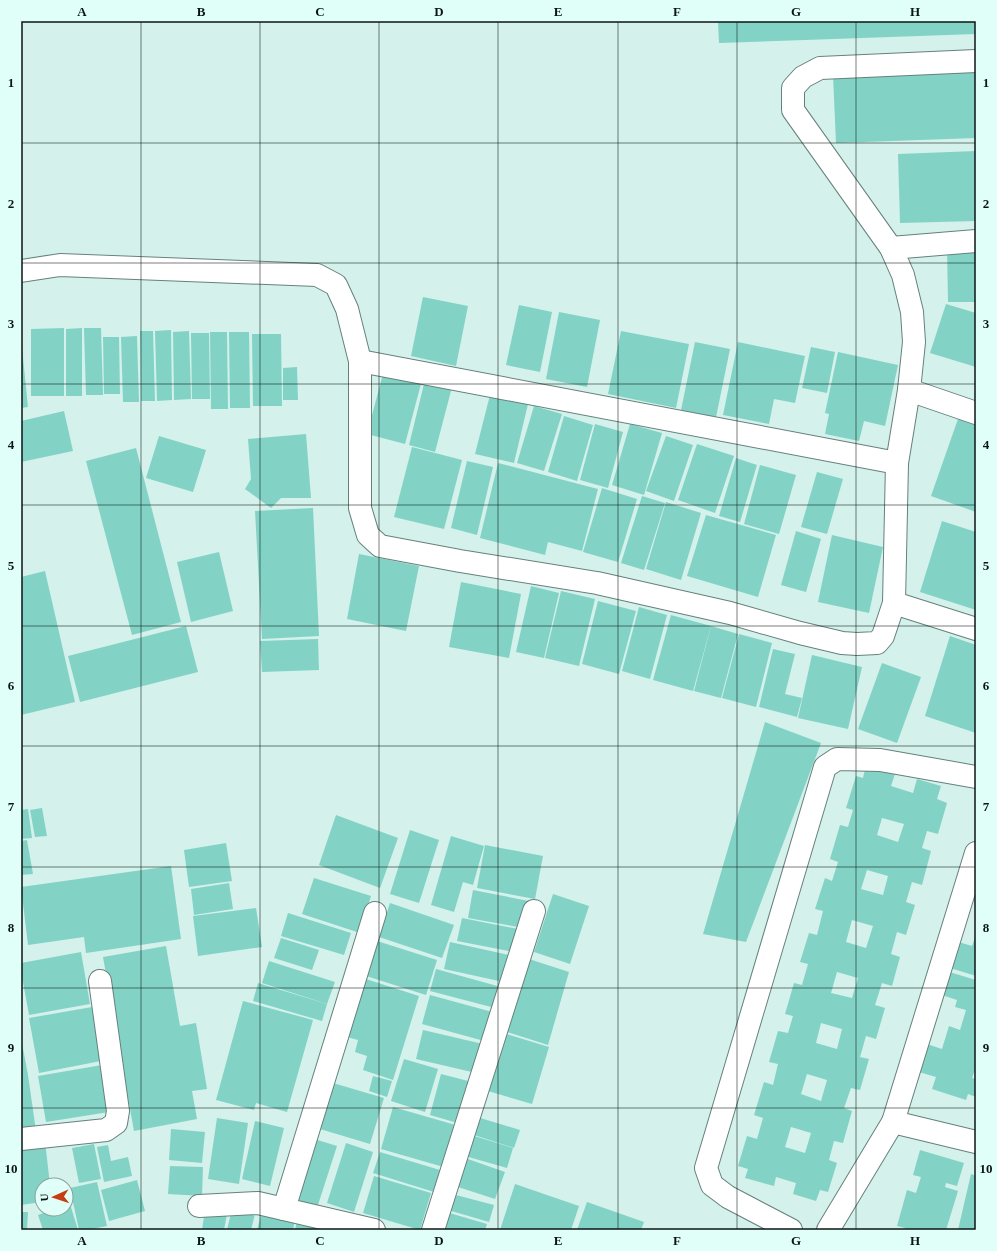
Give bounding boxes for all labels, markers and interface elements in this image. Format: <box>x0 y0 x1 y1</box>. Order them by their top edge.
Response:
text: A <box>77 4 87 19</box>
text: B <box>197 4 206 19</box>
text: C <box>315 4 325 19</box>
text: D <box>434 4 444 19</box>
text: E <box>554 4 562 19</box>
text: F <box>673 4 681 19</box>
text: G <box>791 4 801 19</box>
text: H <box>910 4 920 19</box>
text: 1 <box>8 75 14 90</box>
text: 1 <box>983 75 989 90</box>
text: 2 <box>8 196 14 211</box>
text: 2 <box>983 196 989 211</box>
text: 3 <box>8 316 15 331</box>
text: 3 <box>983 316 990 331</box>
text: 4 <box>8 437 15 452</box>
text: 4 <box>983 437 990 452</box>
text: 5 <box>8 558 15 573</box>
text: 5 <box>983 558 990 573</box>
text: 6 <box>8 678 15 693</box>
text: 6 <box>983 678 990 693</box>
text: 7 <box>8 799 15 814</box>
text: 7 <box>983 799 990 814</box>
text: 8 <box>8 920 15 935</box>
text: 8 <box>983 920 990 935</box>
text: 9 <box>8 1040 15 1055</box>
text: 9 <box>983 1040 990 1055</box>
text: 10 <box>5 1161 18 1176</box>
text: 10 <box>980 1161 993 1176</box>
north arrow <box>34 1177 74 1217</box>
text: U <box>38 1193 50 1202</box>
text: A <box>77 1233 87 1248</box>
text: B <box>197 1233 206 1248</box>
text: C <box>315 1233 325 1248</box>
text: D <box>434 1233 444 1248</box>
text: E <box>554 1233 562 1248</box>
text: F <box>673 1233 681 1248</box>
text: G <box>791 1233 801 1248</box>
text: H <box>910 1233 920 1248</box>

